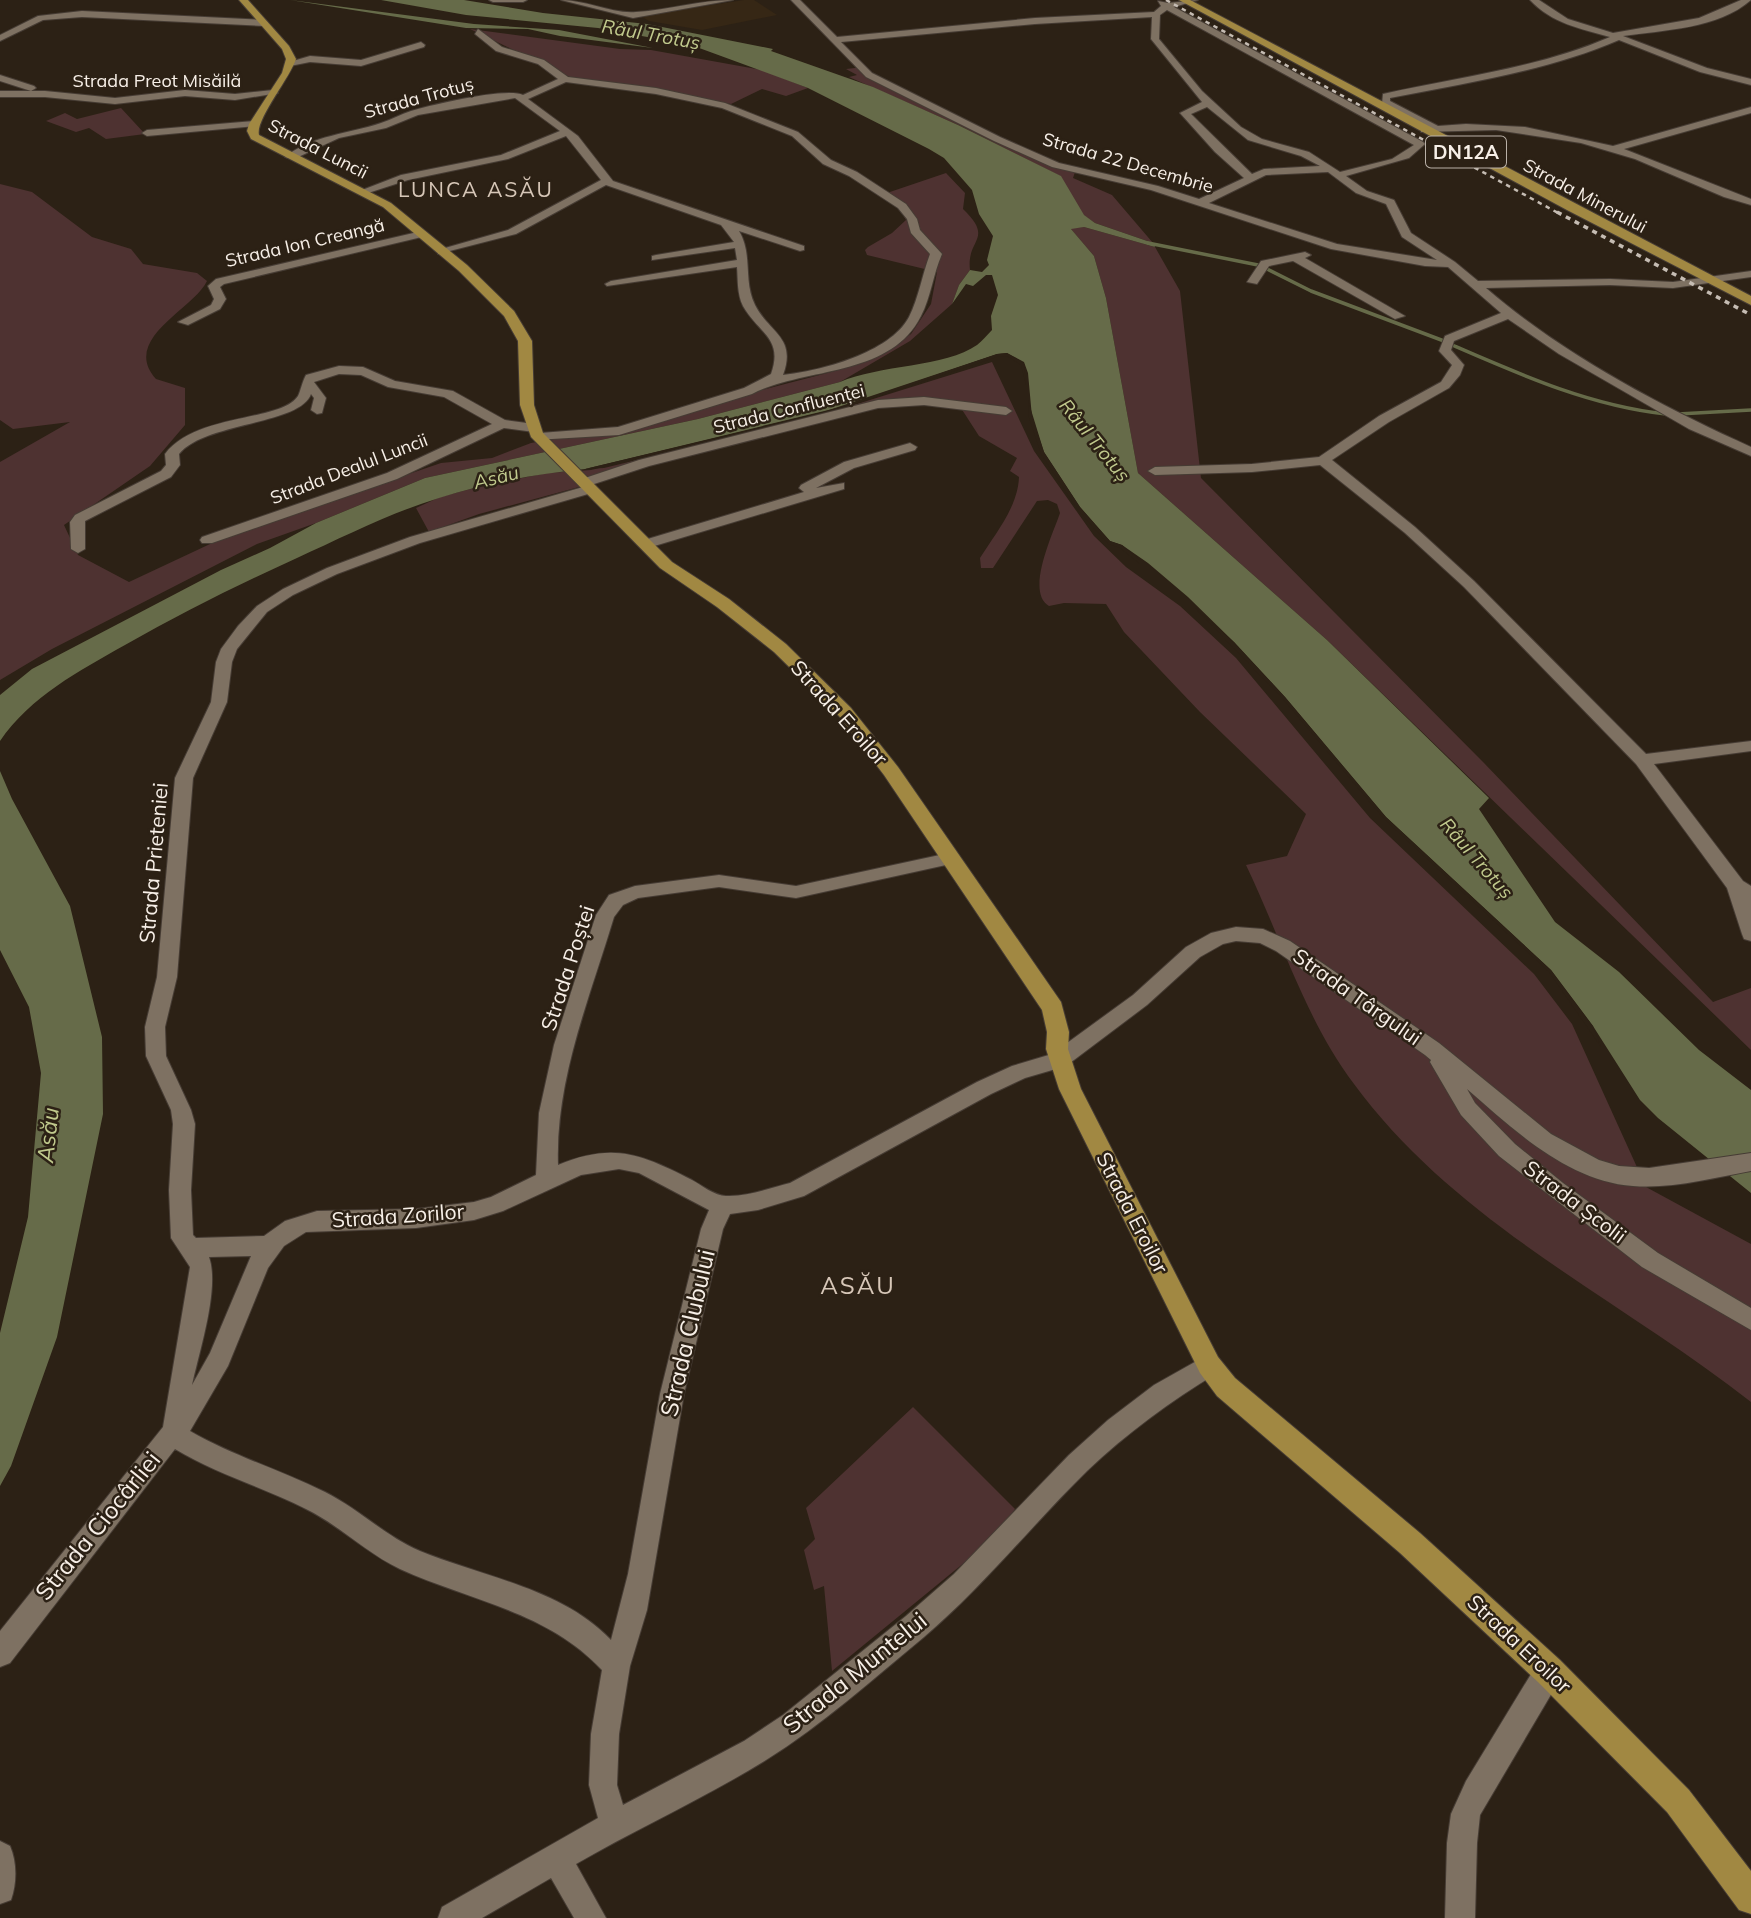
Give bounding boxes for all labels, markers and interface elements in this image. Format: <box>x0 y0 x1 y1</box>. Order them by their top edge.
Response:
water label: Râul Trotuș <box>600 14 702 55</box>
street label: Strada Preot Misăilă <box>73 69 241 92</box>
street label: Strada Trotuș <box>361 72 476 123</box>
street label: Strada Luncii <box>264 114 372 184</box>
street label: Strada 22 Decembrie <box>1040 127 1216 198</box>
road number: DN12A <box>1426 136 1506 168</box>
street label: Strada Minerului <box>1519 153 1651 238</box>
district label: LUNCA ASĂU <box>398 176 554 202</box>
street label: Strada Ion Creangă <box>223 213 387 272</box>
street label: Strada Confluenței <box>711 379 867 438</box>
water label: Râul Trotuș <box>1054 394 1136 487</box>
street label: Strada Dealul Luncii <box>267 428 431 509</box>
water label: Asău <box>470 460 521 494</box>
street label: Strada Eroilor <box>786 654 894 771</box>
street label: Strada Prieteniei <box>133 782 173 944</box>
water label: Râul Trotuș <box>1435 813 1519 904</box>
street label: Strada Poștei <box>535 902 601 1034</box>
street label: Strada Târgului <box>1288 942 1427 1050</box>
water label: Asău <box>30 1106 65 1165</box>
street label: Strada Eroilor <box>1091 1148 1175 1278</box>
street label: Strada Școlii <box>1519 1154 1632 1249</box>
street label: Strada Zorilor <box>331 1197 465 1233</box>
street label: Strada Clubului <box>653 1246 721 1419</box>
district label: ASĂU <box>820 1270 896 1300</box>
street label: Strada Ciocârliei <box>28 1445 166 1606</box>
street label: Strada Eroilor <box>1462 1589 1577 1698</box>
street label: Strada Muntelui <box>776 1605 932 1739</box>

